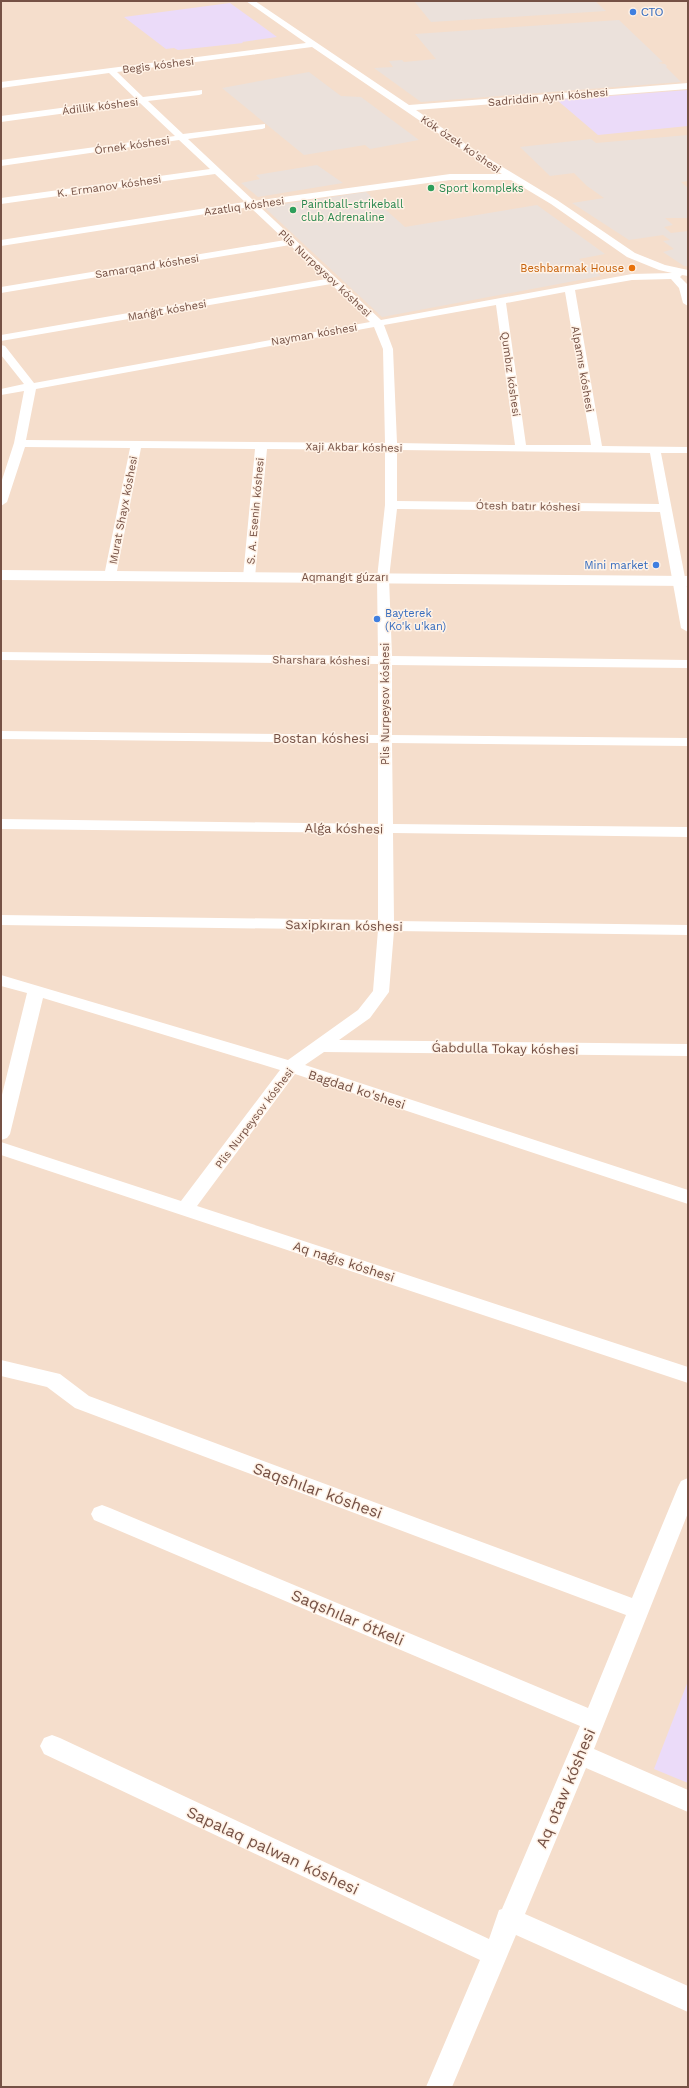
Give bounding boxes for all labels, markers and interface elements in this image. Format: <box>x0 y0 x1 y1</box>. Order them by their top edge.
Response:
place label: СТО <box>641 6 664 19</box>
marker: СТО <box>628 7 638 17</box>
street label: Begis kóshesi <box>121 55 195 76</box>
street label: Sadriddin Ayni kóshesi <box>487 86 609 109</box>
street label: Ádillik kóshesi <box>61 94 139 118</box>
street label: Kók ózek ko'shesi <box>418 113 503 176</box>
street label: Órnek kóshesi <box>93 133 171 157</box>
street label: K. Ermanov kóshesi <box>56 173 162 200</box>
place label: Sport kompleks <box>439 182 524 195</box>
marker: Sport kompleks <box>426 183 436 193</box>
street label: Azatlıq kóshesi <box>203 194 285 219</box>
place label: Paintball-strikeball club Adrenaline <box>301 198 404 224</box>
marker: Paintball-strikeball club Adrenaline <box>288 205 298 215</box>
street label: Plis Nurpeysov kóshesi <box>276 227 374 320</box>
street label: Samarqand kóshesi <box>94 252 200 281</box>
place label: Beshbarmak House <box>520 262 624 275</box>
marker: Beshbarmak House <box>627 263 637 273</box>
street label: Mańǵıt kóshesi <box>127 297 208 324</box>
street label: Nayman kóshesi <box>270 321 358 348</box>
street label: Alpamıs kóshesi <box>569 325 596 413</box>
street label: Qumbız kóshesi <box>498 331 523 417</box>
street label: Xaji Akbar kóshesi <box>305 440 403 455</box>
street label: Murat Shayx kóshesi <box>107 455 140 565</box>
street label: S. A. Esenin kóshesi <box>244 457 267 565</box>
street label: Ótesh batır kóshesi <box>476 498 580 514</box>
place label: Mini market <box>584 559 648 572</box>
marker: Mini market <box>651 560 661 570</box>
street label: Aqmangıt gúzarı <box>302 571 388 584</box>
place label: Bayterek (Ko'k u'kan) <box>385 607 446 633</box>
marker: Bayterek (Ko'k u'kan) <box>372 614 382 624</box>
street label: Plis Nurpeysov kóshesi <box>379 643 392 765</box>
street label: Sharshara kóshesi <box>272 653 370 668</box>
street label: Bostan kóshesi <box>273 731 369 746</box>
street label: Alǵa kóshesi <box>305 820 383 837</box>
street label: Saxipkıran kóshesi <box>285 917 403 934</box>
street label: Ǵabdulla Tokay kóshesi <box>431 1040 579 1057</box>
street label: Plis Nurpeysov kóshesi <box>212 1066 296 1171</box>
street label: Bagdad ko'shesi <box>306 1067 407 1112</box>
street label: Aq naǵıs kóshesi <box>291 1238 396 1285</box>
street label: Saqshılar kóshesi <box>251 1458 385 1523</box>
street label: Saqshılar ótkeli <box>289 1585 407 1650</box>
street label: Aq otaw kóshesi <box>532 1726 599 1851</box>
street label: Sapalaq palwan kóshesi <box>184 1802 362 1899</box>

